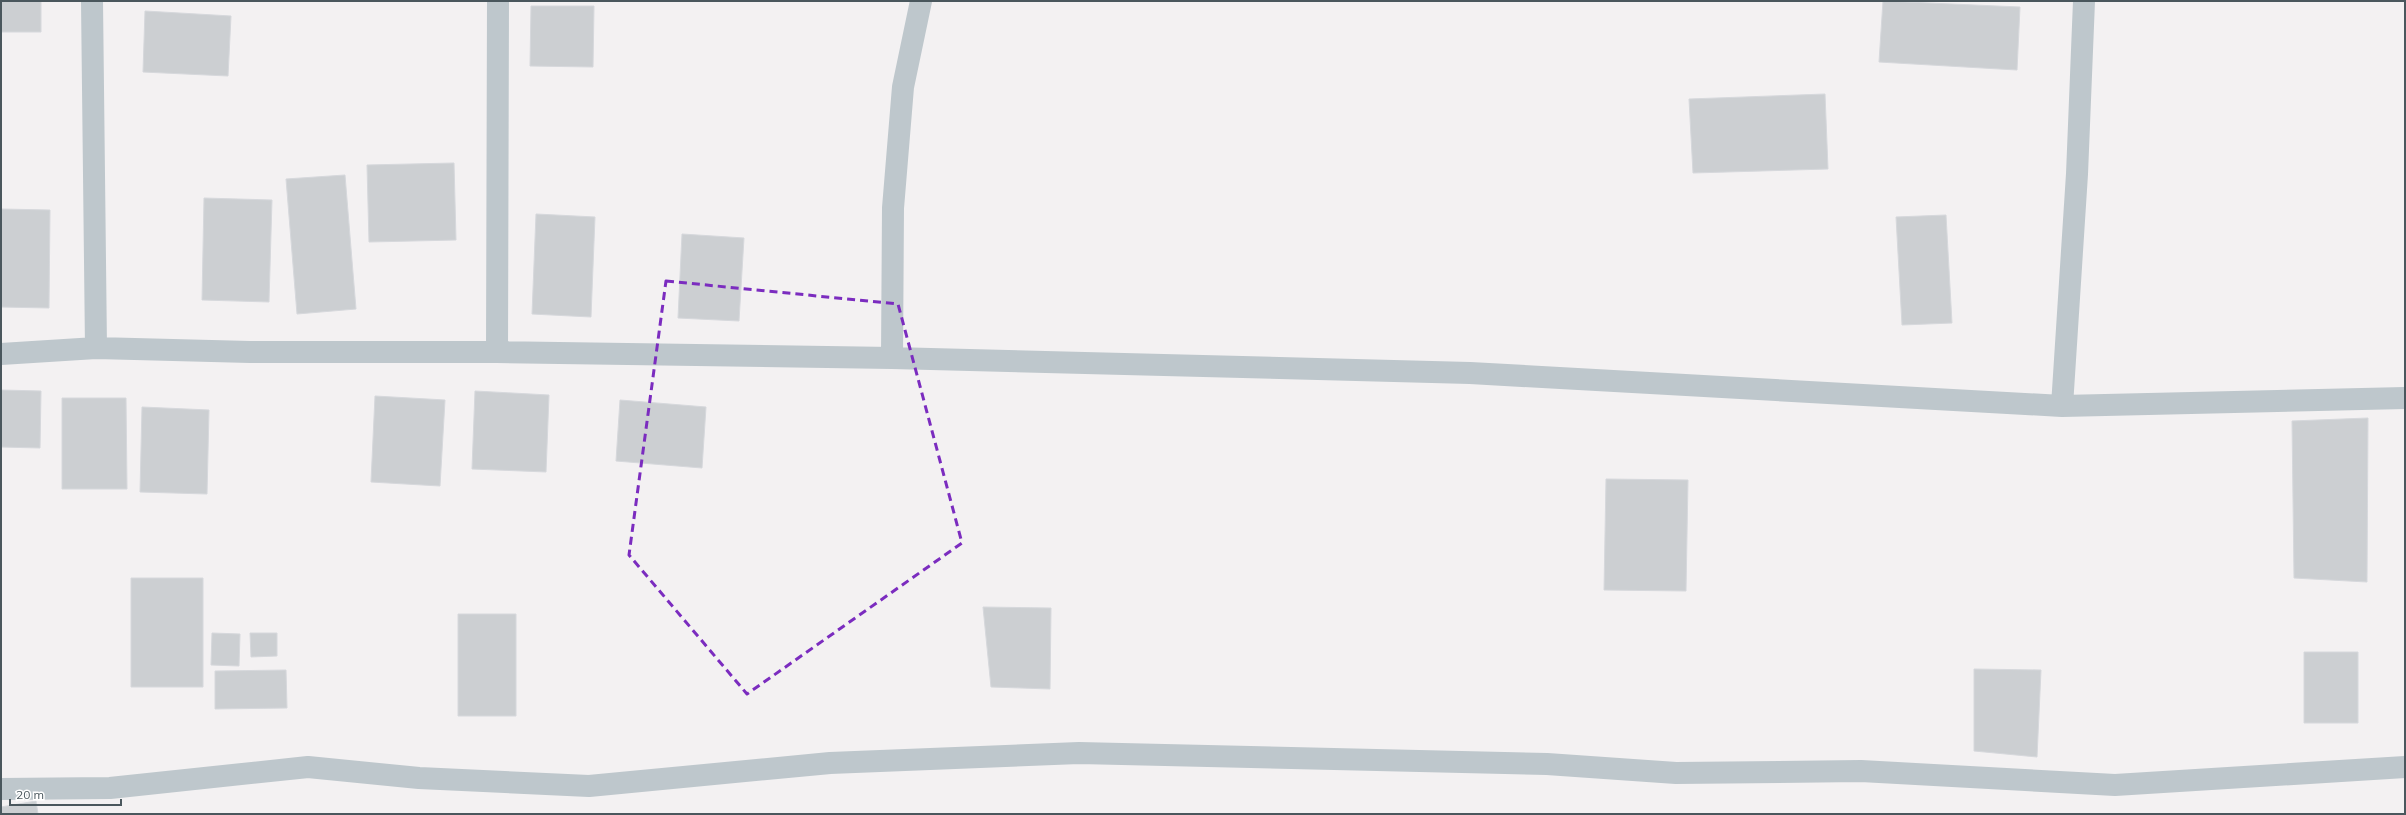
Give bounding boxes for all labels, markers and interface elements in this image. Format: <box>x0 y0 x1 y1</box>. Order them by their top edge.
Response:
scale bar <box>10 781 121 807</box>
text: 20 m <box>16 787 44 802</box>

